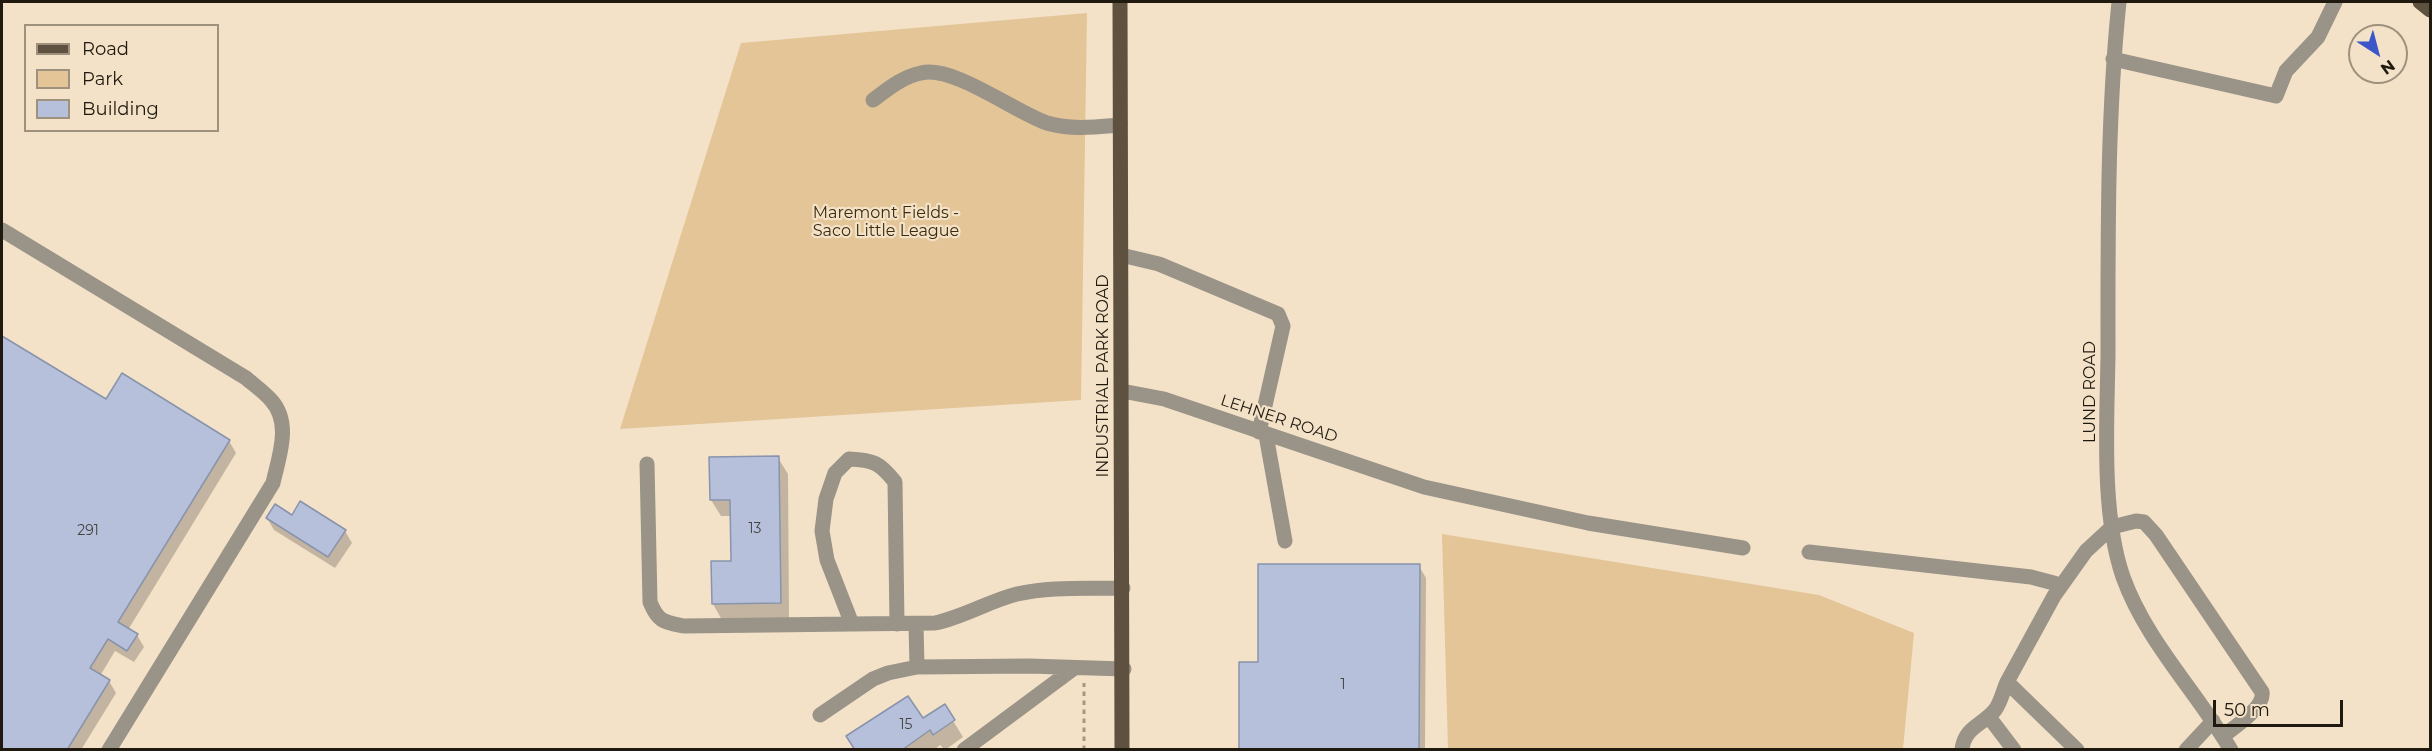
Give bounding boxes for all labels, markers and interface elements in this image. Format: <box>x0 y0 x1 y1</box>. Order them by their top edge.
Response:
legend <box>24 24 219 132</box>
north arrow <box>2348 24 2408 84</box>
text: Road <box>82 38 129 60</box>
text: N <box>2377 56 2399 79</box>
text: Park <box>82 68 123 90</box>
text: Building <box>82 98 159 120</box>
park label: Maremont Fields - Saco Little League <box>813 203 959 241</box>
street label: INDUSTRIAL PARK ROAD <box>1093 275 1113 477</box>
street label: LUND ROAD <box>2080 341 2100 443</box>
street label: LEHNER ROAD <box>1218 391 1340 447</box>
house number: 13 <box>749 521 761 537</box>
house number: 291 <box>77 523 99 539</box>
house number: 1 <box>1340 677 1346 693</box>
scale bar <box>2216 688 2346 726</box>
text: 50 m <box>2224 699 2270 721</box>
house number: 15 <box>900 717 912 733</box>

